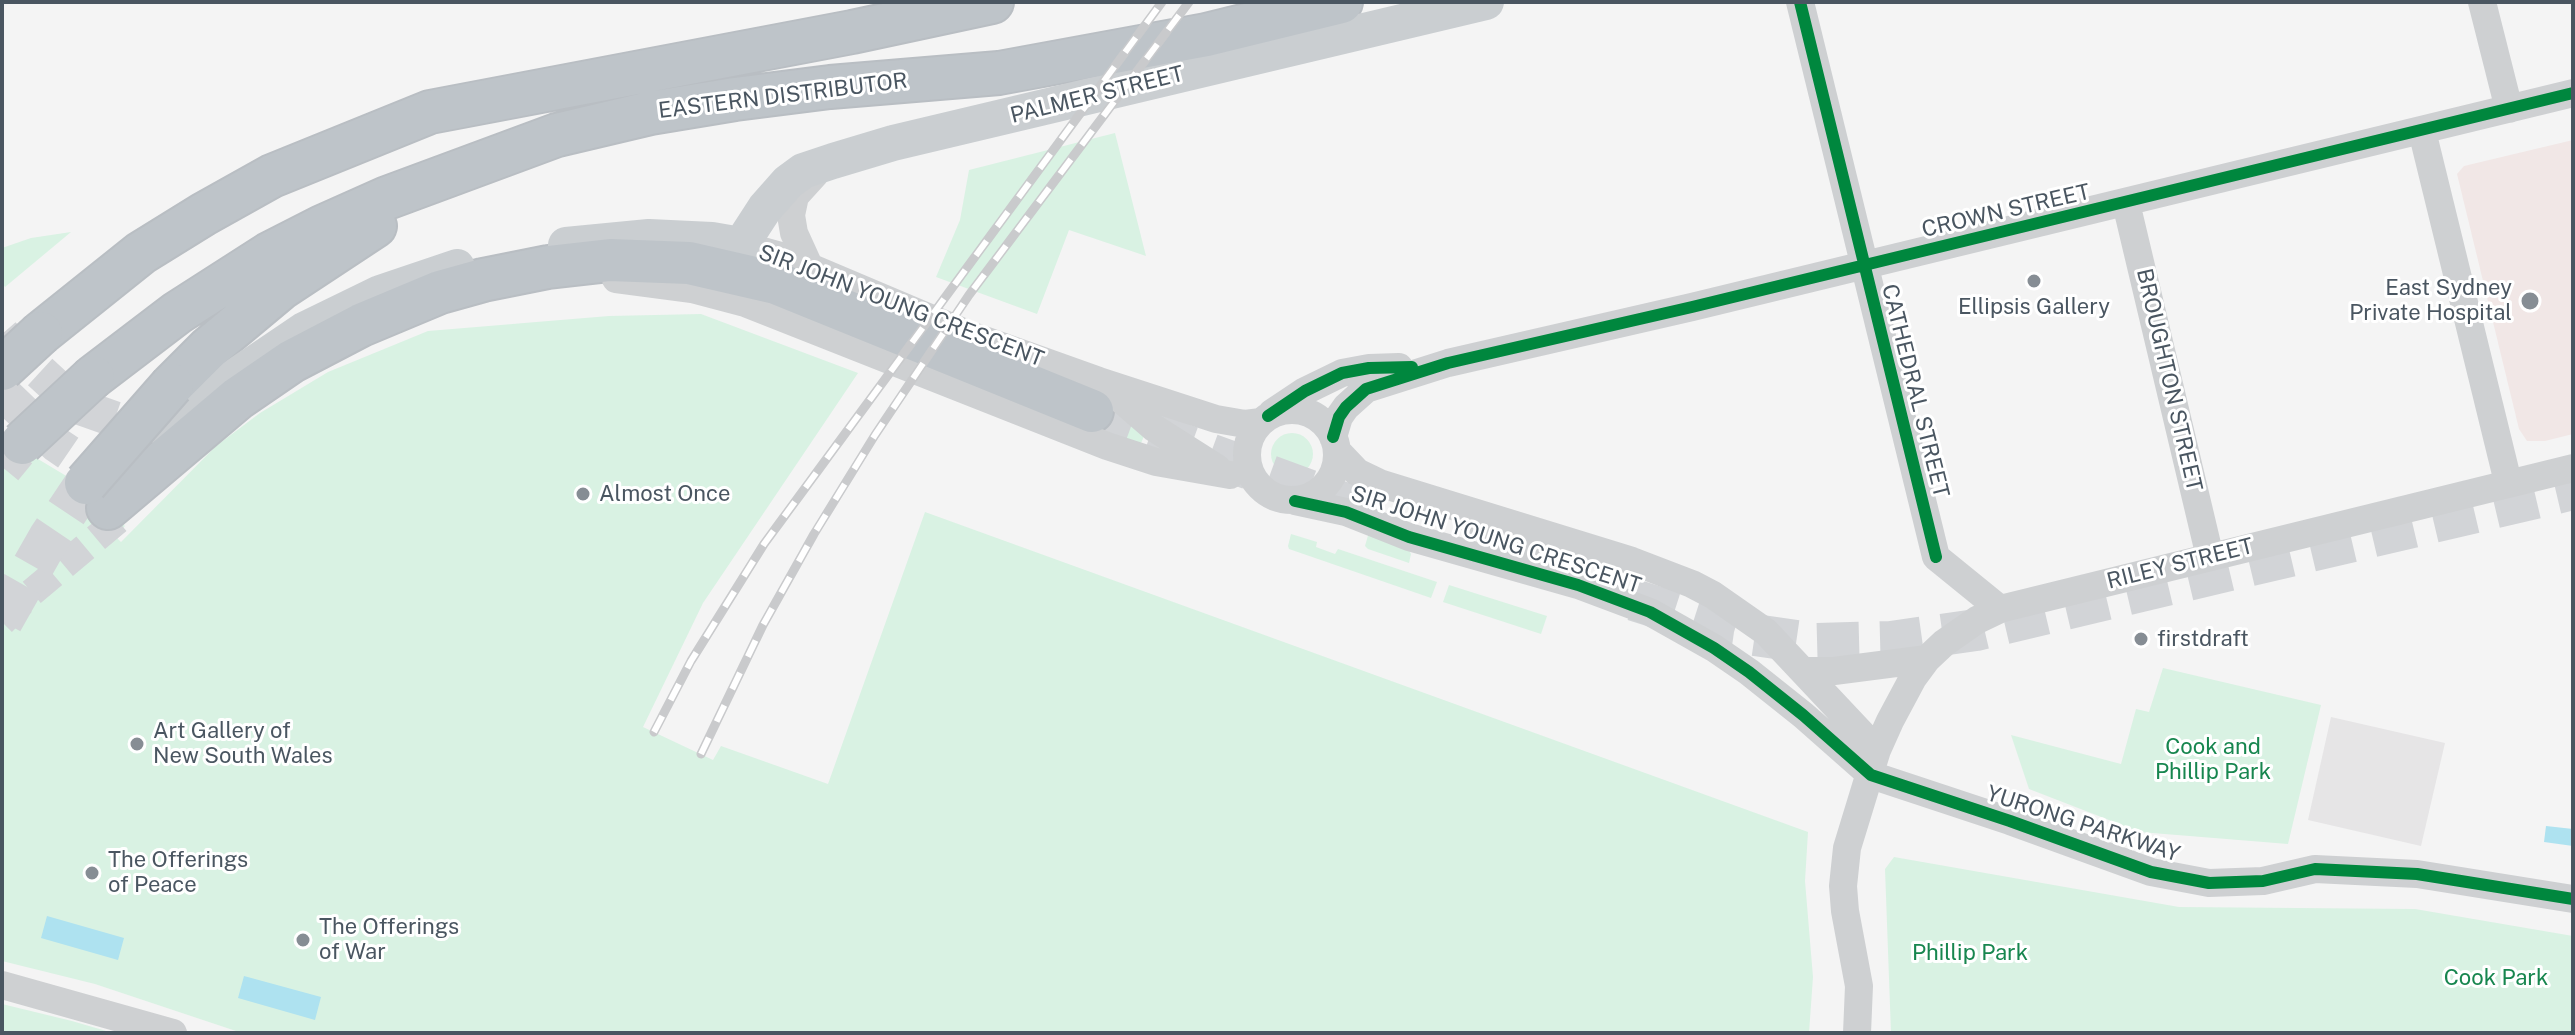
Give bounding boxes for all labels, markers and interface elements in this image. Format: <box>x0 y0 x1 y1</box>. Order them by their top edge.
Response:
street label: PALMER STREET <box>1008 61 1186 129</box>
street label: EASTERN DISTRIBUTOR <box>657 68 909 124</box>
street label: CROWN STREET <box>1919 179 2093 243</box>
street label: SIR JOHN YOUNG CRESCENT <box>755 239 1047 373</box>
street label: BROUGHTON STREET <box>2130 266 2208 494</box>
marker: Ellipsis Gallery <box>2025 272 2043 290</box>
place label: East Sydney Private Hospital <box>2349 275 2512 326</box>
street label: CATHEDRAL STREET <box>1876 281 1954 501</box>
marker: East Sydney Private Hospital <box>2519 290 2541 312</box>
place label: Ellipsis Gallery <box>1958 294 2110 320</box>
place label: Almost Once <box>599 481 730 507</box>
street label: SIR JOHN YOUNG CRESCENT <box>1348 481 1644 599</box>
marker: Almost Once <box>574 485 592 503</box>
street label: RILEY STREET <box>2104 533 2256 595</box>
place label: firstdraft <box>2157 626 2249 652</box>
marker: firstdraft <box>2132 630 2150 648</box>
place label: Art Gallery of New South Wales <box>153 718 333 770</box>
park label: Cook and Phillip Park <box>2155 734 2271 786</box>
marker: Art Gallery of New South Wales <box>128 735 146 753</box>
street label: YURONG PARKWAY <box>1983 780 2183 868</box>
place label: The Offerings of Peace <box>108 847 248 898</box>
marker: The Offerings of Peace <box>83 864 101 882</box>
place label: The Offerings of War <box>319 914 459 966</box>
marker: The Offerings of War <box>294 931 312 949</box>
park label: Phillip Park <box>1912 940 2028 966</box>
park label: Cook Park <box>2444 965 2548 991</box>

